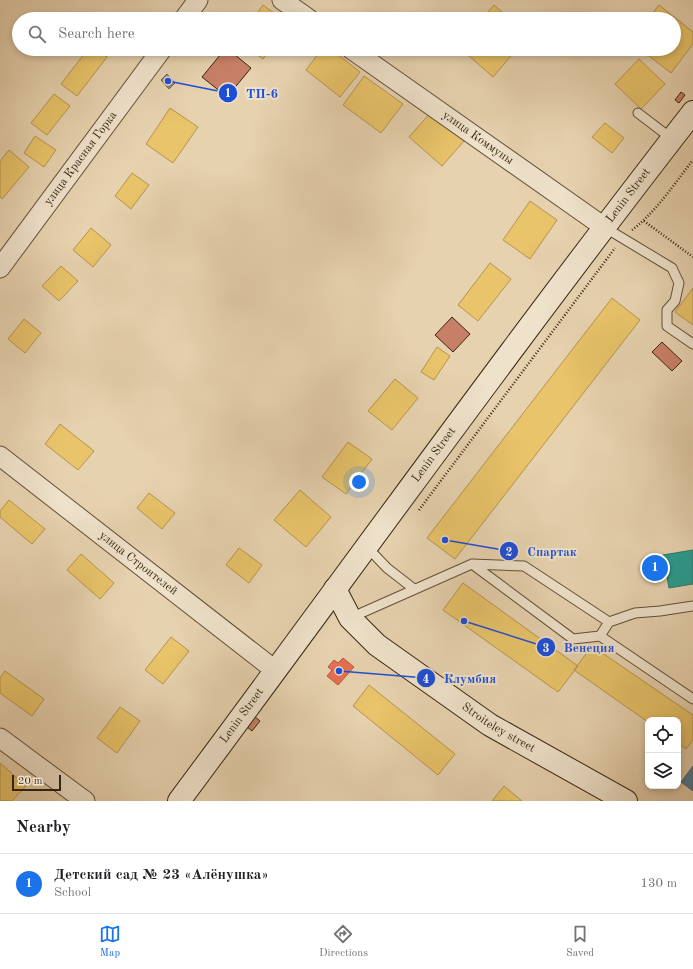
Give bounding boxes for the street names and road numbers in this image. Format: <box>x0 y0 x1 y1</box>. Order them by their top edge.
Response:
street label: улица Красная Горка <box>42 109 119 208</box>
street label: улица Коммуны <box>440 109 515 167</box>
street label: Lenin Street <box>604 166 653 225</box>
street label: Lenin Street <box>410 425 458 485</box>
street label: улица Строителей <box>97 529 180 598</box>
street label: Lenin Street <box>218 686 266 746</box>
street label: Stroiteley street <box>460 701 537 755</box>

